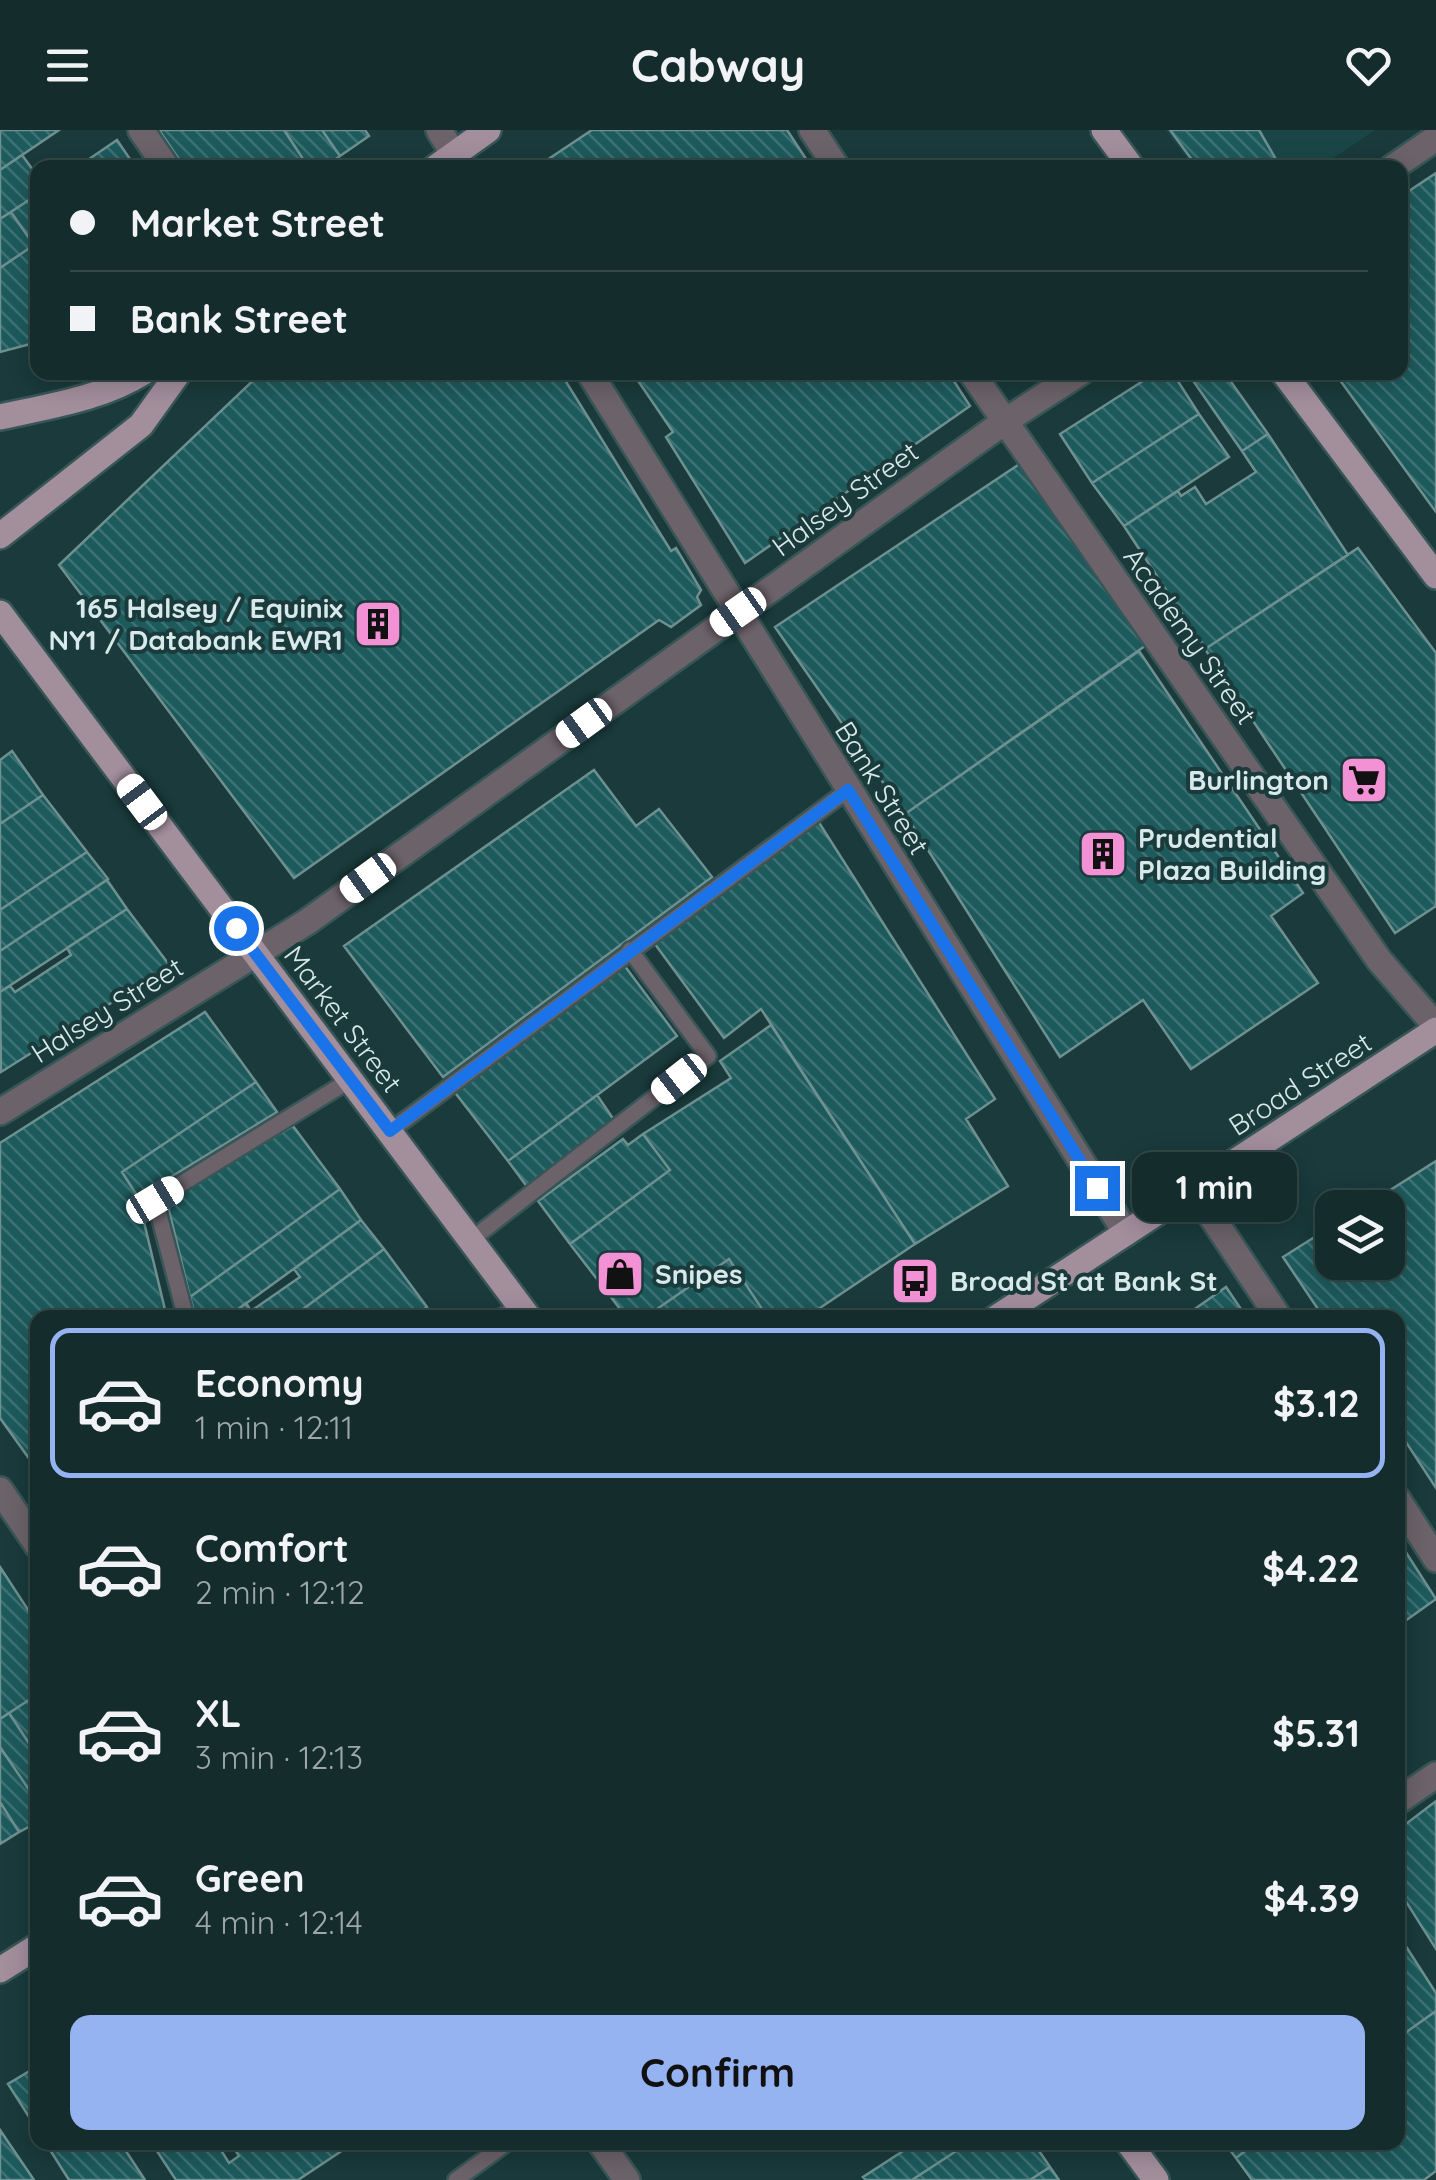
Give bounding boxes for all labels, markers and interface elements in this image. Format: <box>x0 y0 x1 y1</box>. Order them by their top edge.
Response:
text: Cabway <box>631 37 805 93</box>
icon: menu <box>40 38 95 93</box>
icon: heart <box>1341 38 1396 93</box>
text: Market Street <box>130 199 385 247</box>
text: Bank Street <box>130 295 348 343</box>
street label: Halsey Street <box>765 434 925 563</box>
street label: Academy Street <box>1116 541 1264 731</box>
car <box>705 583 771 641</box>
place label: 165 Halsey / Equinix NY1 / Databank EWR1 <box>48 590 343 657</box>
building icon: 165 Halsey / Equinix NY1 / Databank EWR1 <box>352 598 404 650</box>
car <box>551 693 617 753</box>
street label: Bank Street <box>828 715 937 861</box>
supermarket icon: Burlington <box>1338 754 1390 806</box>
place label: Burlington <box>1188 762 1329 797</box>
car <box>112 769 172 835</box>
place label: Prudential Plaza Building <box>1138 820 1326 887</box>
building icon: Prudential Plaza Building <box>1077 828 1129 880</box>
car <box>335 848 401 908</box>
route start <box>214 906 259 951</box>
street label: Market Street <box>277 938 410 1099</box>
street label: Halsey Street <box>24 949 189 1070</box>
street label: Broad Street <box>1222 1024 1378 1143</box>
car <box>646 1049 712 1109</box>
callout: 1 min <box>1132 1153 1297 1223</box>
route end <box>1075 1166 1120 1211</box>
text: 1 min <box>1176 1167 1253 1207</box>
car <box>122 1172 188 1228</box>
map controls <box>1315 1190 1405 1280</box>
button: layers <box>1315 1190 1405 1280</box>
shop icon: Snipes <box>594 1248 646 1300</box>
bus stop icon: Broad St at Bank St <box>889 1255 941 1307</box>
place label: Snipes <box>655 1256 743 1291</box>
place label: Broad St at Bank St <box>950 1263 1218 1298</box>
icon: car <box>75 1358 165 1448</box>
text: Economy <box>195 1359 364 1407</box>
text: $3.12 <box>1273 1379 1360 1427</box>
text: 1 min · 12:11 <box>195 1407 353 1447</box>
icon: car <box>75 1523 165 1613</box>
text: Comfort <box>195 1524 349 1572</box>
text: $4.22 <box>1262 1544 1360 1592</box>
text: 2 min · 12:12 <box>195 1572 365 1612</box>
icon: car <box>75 1688 165 1778</box>
text: XL <box>195 1689 241 1737</box>
text: $5.31 <box>1272 1709 1360 1757</box>
text: 3 min · 12:13 <box>195 1737 363 1777</box>
icon: car <box>75 1853 165 1943</box>
text: Green <box>195 1854 305 1902</box>
text: $4.39 <box>1264 1874 1360 1922</box>
text: 4 min · 12:14 <box>195 1902 363 1942</box>
button: Confirm <box>70 2015 1365 2130</box>

